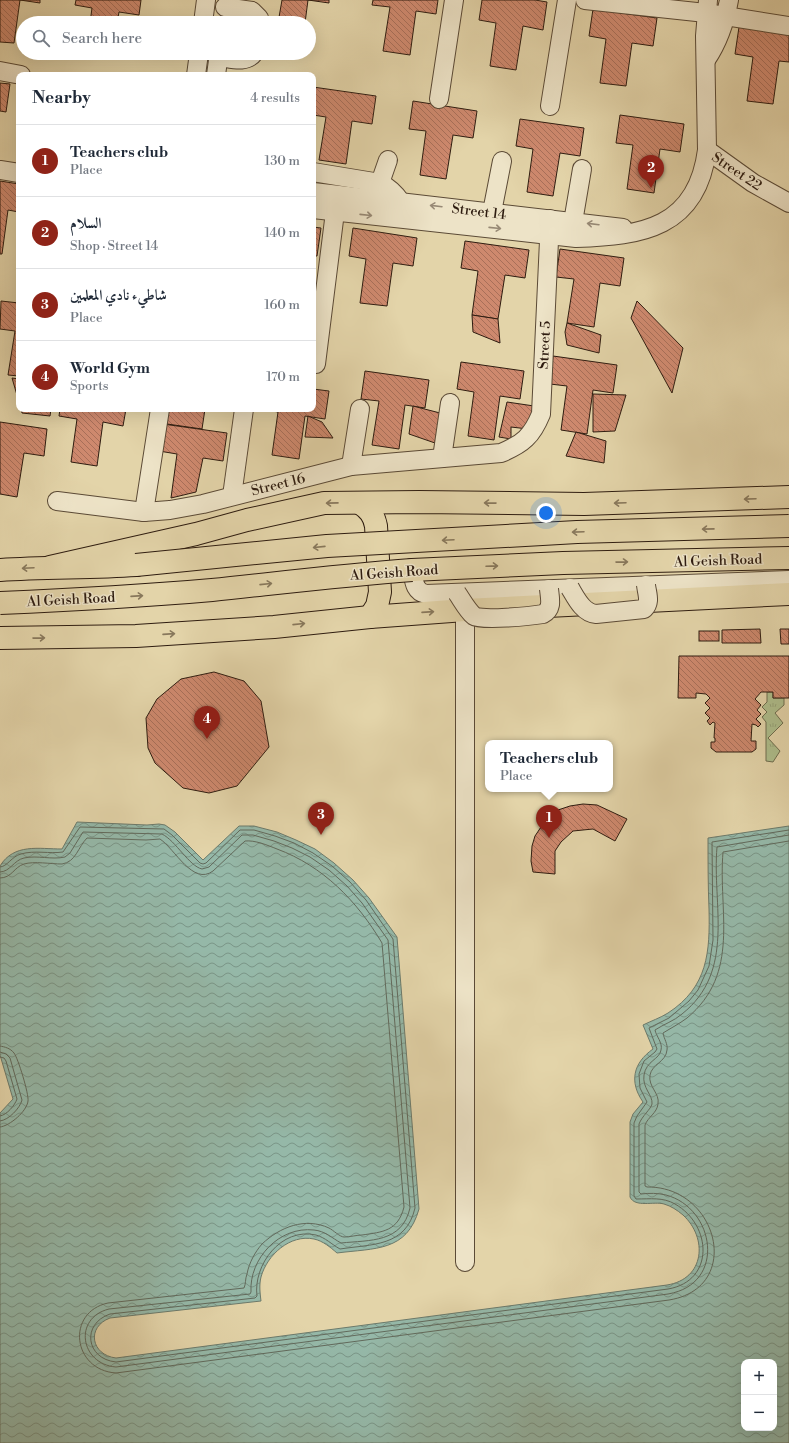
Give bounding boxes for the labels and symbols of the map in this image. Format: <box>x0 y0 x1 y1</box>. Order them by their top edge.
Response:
street label: Street 22 <box>708 148 765 195</box>
pin: 2 <box>638 155 664 188</box>
street label: Street 14 <box>451 200 507 224</box>
one-way arrow <box>430 202 443 210</box>
one-way arrow <box>359 211 372 219</box>
one-way arrow <box>587 220 600 228</box>
one-way arrow <box>488 225 501 232</box>
street label: Street 5 <box>535 320 555 370</box>
street label: Street 16 <box>249 469 308 500</box>
one-way arrow <box>744 495 757 502</box>
one-way arrow <box>326 499 339 507</box>
one-way arrow <box>484 499 497 507</box>
one-way arrow <box>614 499 627 507</box>
your location <box>536 503 556 523</box>
one-way arrow <box>702 525 715 533</box>
one-way arrow <box>572 529 585 536</box>
one-way arrow <box>442 536 455 543</box>
one-way arrow <box>313 544 326 551</box>
street label: Al Geish Road <box>673 550 763 572</box>
one-way arrow <box>615 558 628 566</box>
street label: Al Geish Road <box>348 561 439 585</box>
one-way arrow <box>485 562 498 570</box>
one-way arrow <box>22 565 35 572</box>
one-way arrow <box>259 580 272 588</box>
street label: Al Geish Road <box>25 589 116 611</box>
one-way arrow <box>130 592 143 599</box>
one-way arrow <box>421 609 434 616</box>
one-way arrow <box>292 620 305 628</box>
one-way arrow <box>162 630 175 637</box>
one-way arrow <box>32 634 45 641</box>
pin: 4 <box>194 706 220 739</box>
pin: 3 <box>308 802 334 835</box>
pin: 1 <box>536 805 562 838</box>

